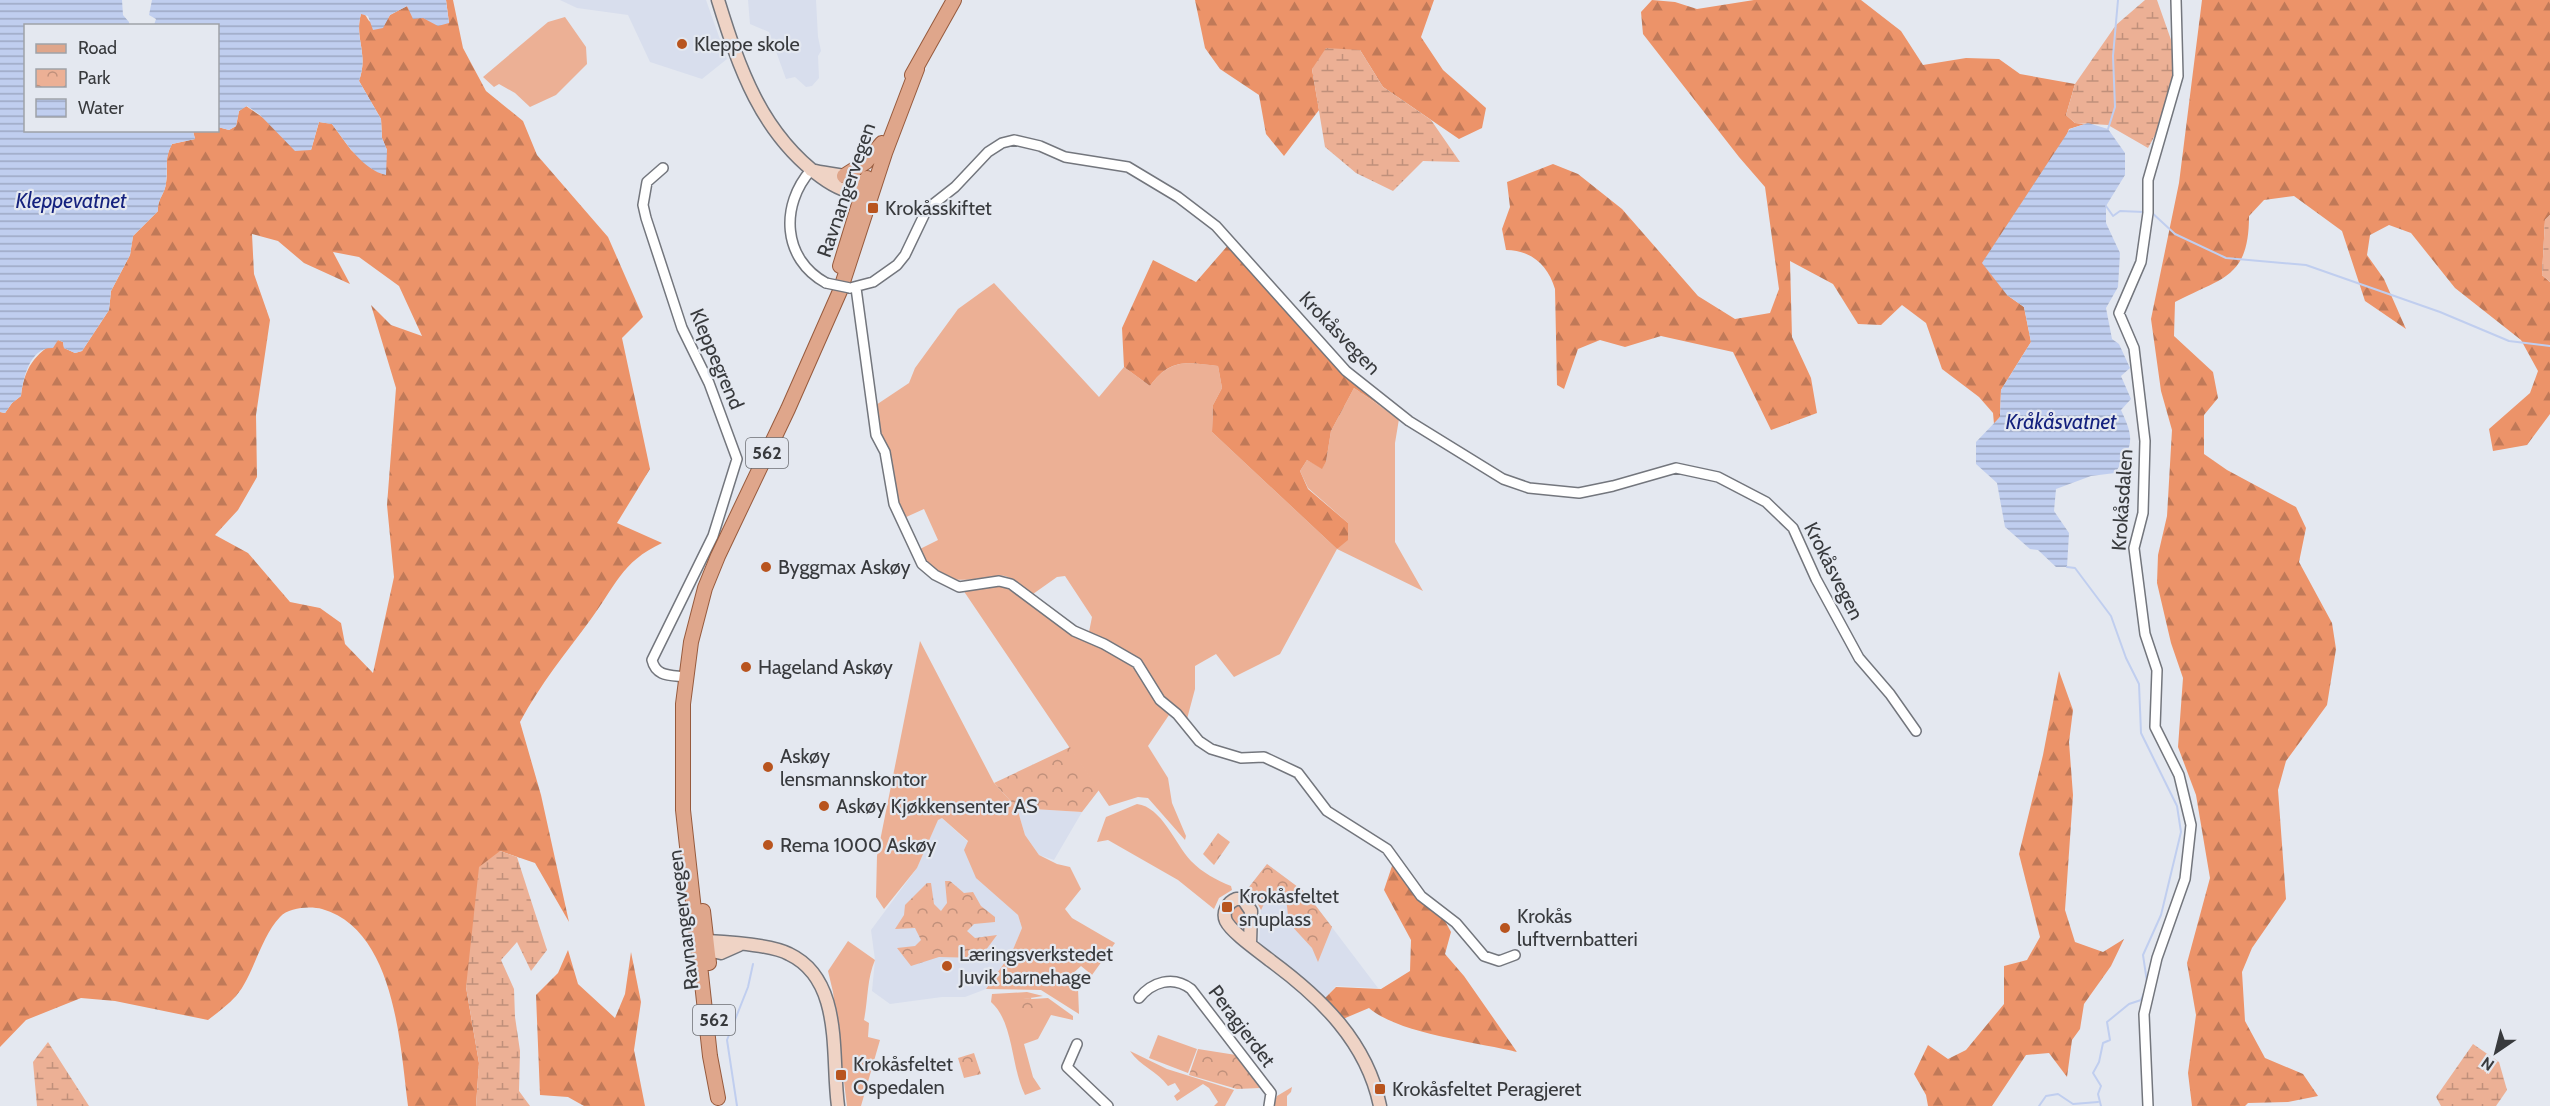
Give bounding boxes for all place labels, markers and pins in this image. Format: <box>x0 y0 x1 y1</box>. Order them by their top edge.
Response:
place label: Kleppe skole <box>694 32 800 56</box>
marker: Kleppe skole <box>675 37 689 51</box>
place label: Krokåsskiftet <box>885 196 992 220</box>
marker: Krokåsskiftet <box>866 201 880 215</box>
place label: Byggmax Askøy <box>778 555 911 579</box>
marker: Byggmax Askøy <box>759 560 773 574</box>
place label: Hageland Askøy <box>758 655 893 679</box>
marker: Hageland Askøy <box>739 660 753 674</box>
place label: Askøy lensmannskontor <box>780 744 927 791</box>
marker: Askøy lensmannskontor <box>761 760 775 774</box>
place label: Askøy Kjøkkensenter AS <box>836 794 1038 818</box>
marker: Askøy Kjøkkensenter AS <box>817 799 831 813</box>
place label: Rema 1000 Askøy <box>780 833 936 857</box>
marker: Rema 1000 Askøy <box>761 838 775 852</box>
place label: Krokåsfeltet snuplass <box>1239 884 1339 931</box>
marker: Krokåsfeltet snuplass <box>1220 900 1234 914</box>
place label: Krokås luftvernbatteri <box>1517 904 1638 951</box>
marker: Krokås luftvernbatteri <box>1498 921 1512 935</box>
place label: Læringsverkstedet Juvik barnehage <box>958 942 1113 989</box>
marker: Læringsverkstedet Juvik barnehage <box>940 959 954 973</box>
place label: Krokåsfeltet Ospedalen <box>853 1052 953 1099</box>
marker: Krokåsfeltet Ospedalen <box>834 1068 848 1082</box>
place label: Krokåsfeltet Peragjeret <box>1392 1077 1582 1101</box>
marker: Krokåsfeltet Peragjeret <box>1373 1082 1387 1096</box>

